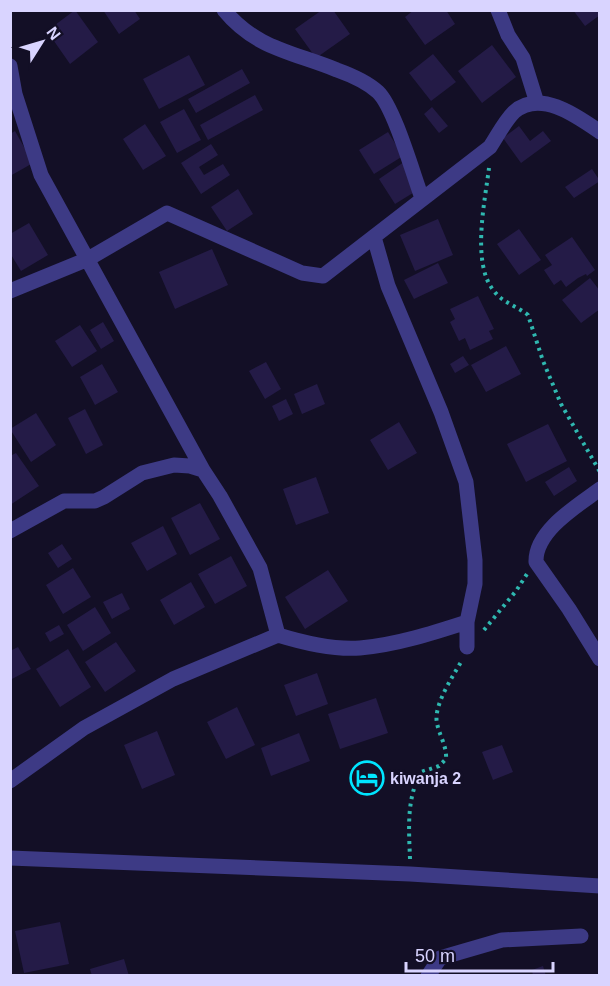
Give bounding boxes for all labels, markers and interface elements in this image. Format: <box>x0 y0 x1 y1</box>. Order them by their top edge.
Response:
north arrow <box>12 12 72 72</box>
text: N <box>43 24 64 43</box>
hotel icon: kiwanja 2 <box>349 760 385 796</box>
place label: kiwanja 2 <box>390 770 461 787</box>
scale bar <box>406 935 553 973</box>
text: 50 m <box>415 946 455 966</box>

